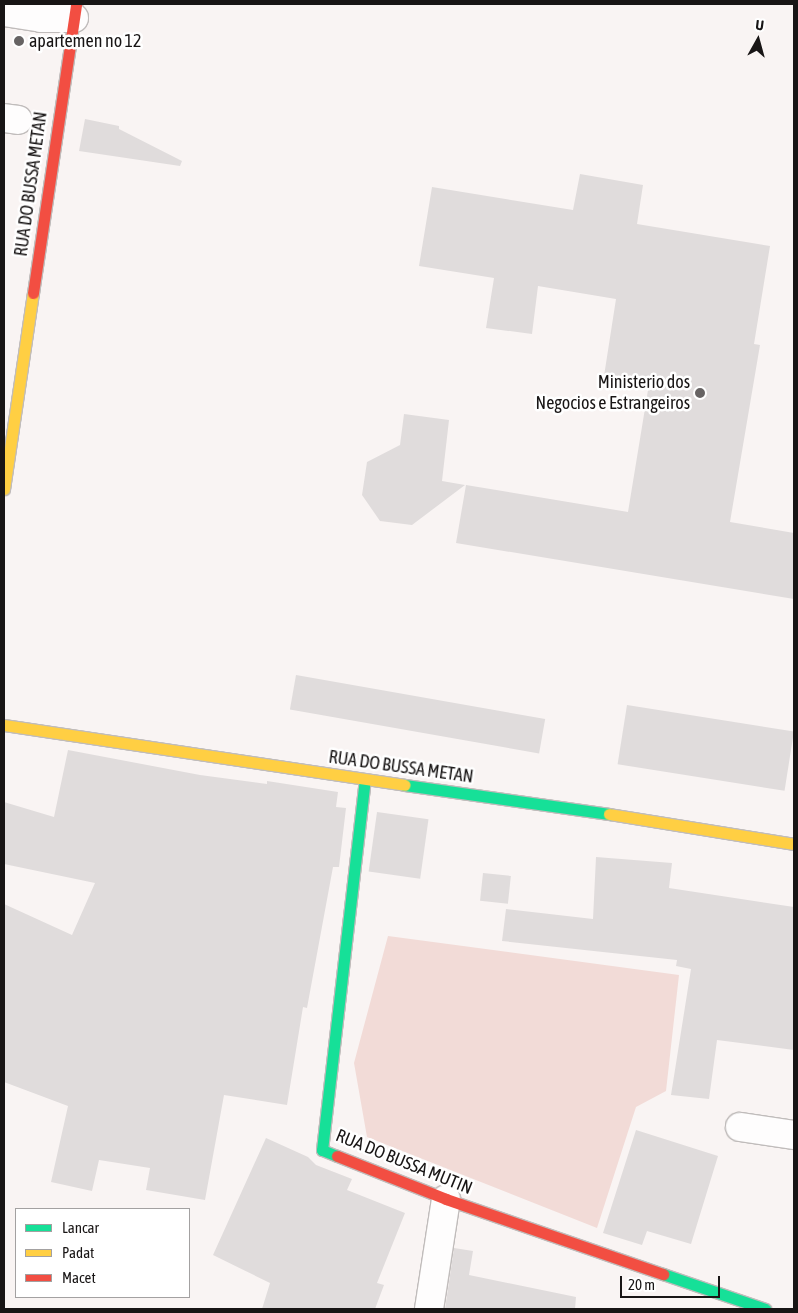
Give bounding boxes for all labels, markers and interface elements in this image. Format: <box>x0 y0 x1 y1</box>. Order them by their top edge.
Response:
north arrow <box>733 15 783 65</box>
text: U <box>755 17 765 34</box>
place label: apartemen no 12 <box>29 30 141 52</box>
marker: apartemen no 12 <box>13 35 25 47</box>
street label: RUA DO BUSSA METAN <box>10 110 52 258</box>
place label: Ministerio dos Negocios e Estrangeiros <box>536 372 690 414</box>
marker: Ministerio dos Negocios e Estrangeiros <box>694 387 706 399</box>
street label: RUA DO BUSSA METAN <box>327 746 475 788</box>
street label: RUA DO BUSSA MUTIN <box>333 1125 475 1199</box>
legend <box>15 1208 190 1298</box>
text: Lancar <box>62 1219 99 1236</box>
text: Padat <box>62 1244 94 1261</box>
scale bar <box>623 1266 723 1298</box>
text: Macet <box>62 1269 96 1286</box>
text: 20 m <box>628 1276 655 1293</box>

